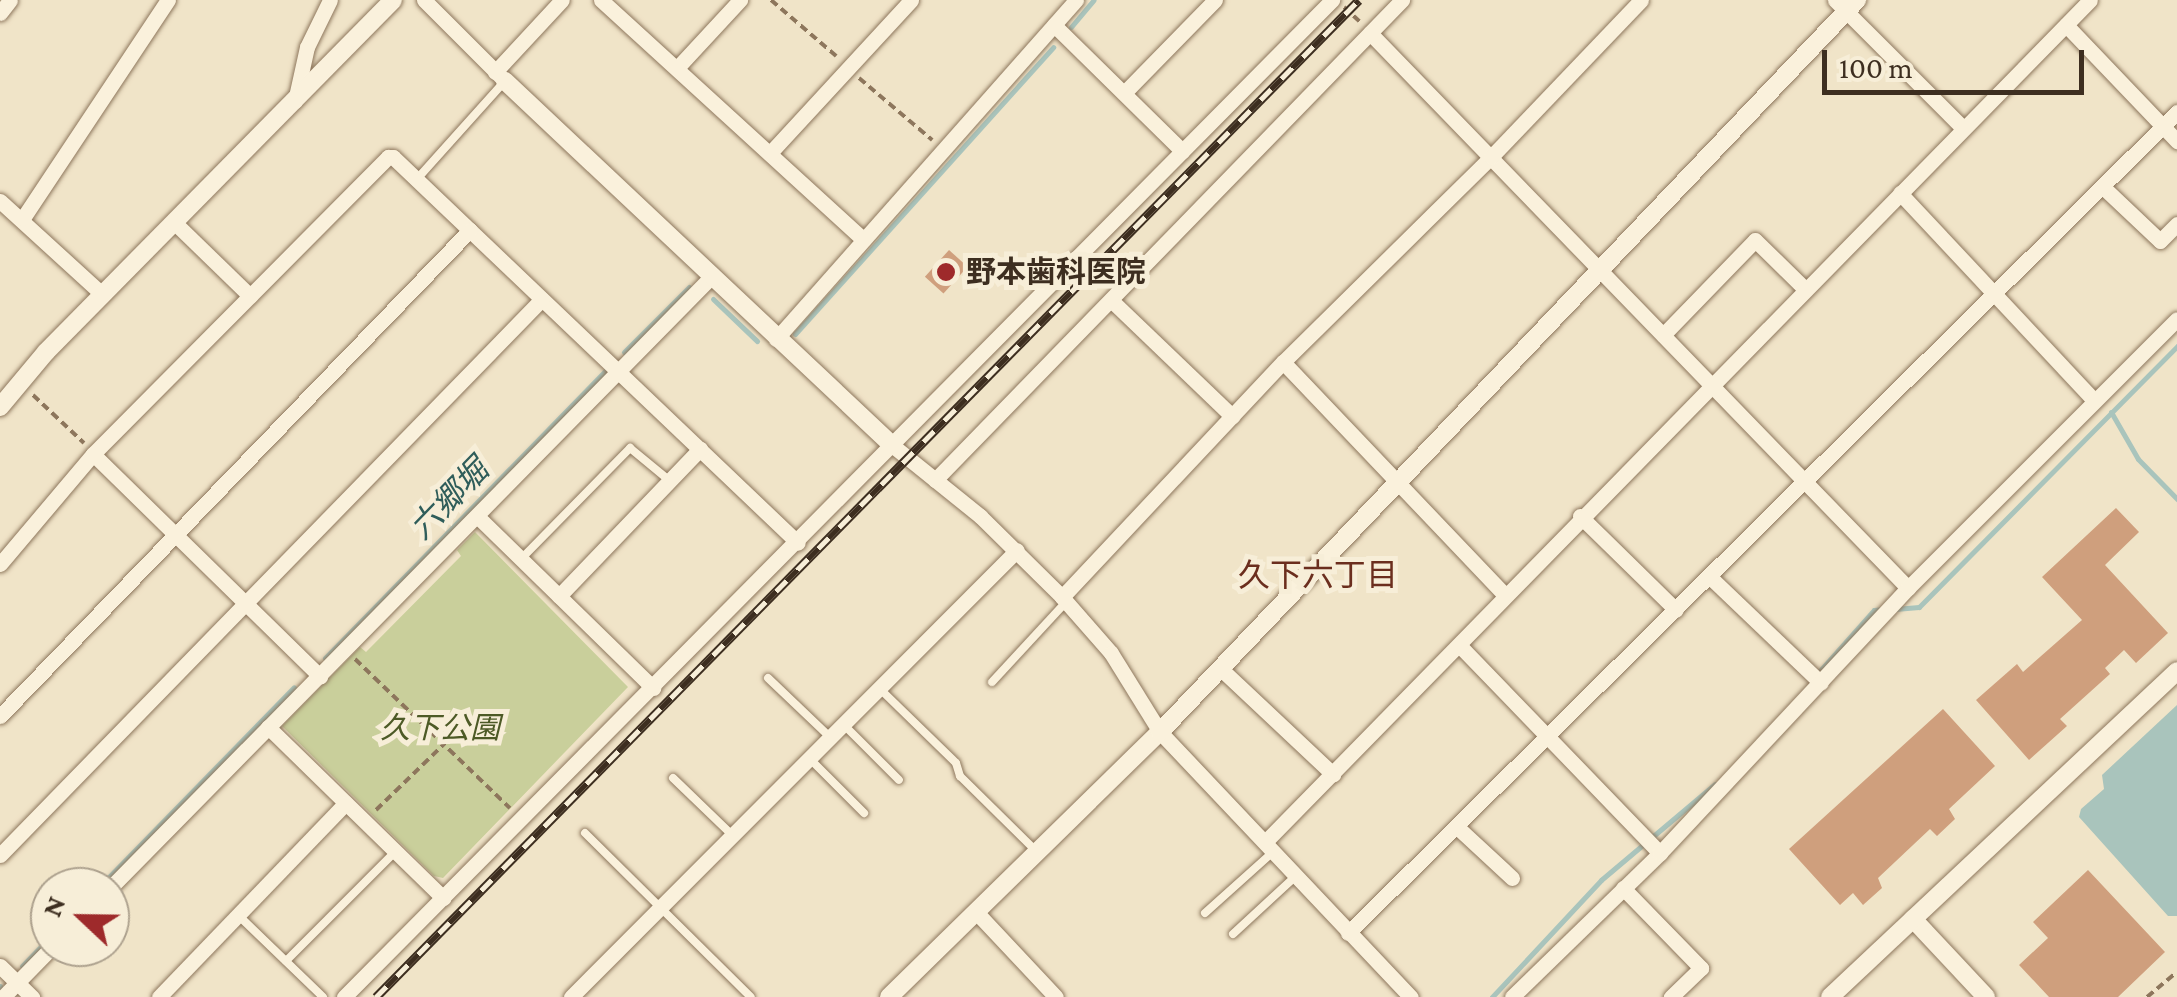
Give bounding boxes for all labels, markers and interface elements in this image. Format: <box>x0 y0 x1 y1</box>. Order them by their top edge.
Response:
scale bar <box>1827 30 2090 92</box>
text: 100 m <box>1839 51 1913 84</box>
place label: 野本歯科医院 <box>966 254 1146 290</box>
marker: 野本歯科医院 <box>935 261 957 283</box>
water label: 六郷堀 <box>402 451 496 547</box>
district label: 久下六丁目 <box>1238 556 1398 594</box>
park label: 久下公園 <box>380 710 500 746</box>
north arrow <box>30 867 130 967</box>
text: N <box>36 892 72 921</box>

